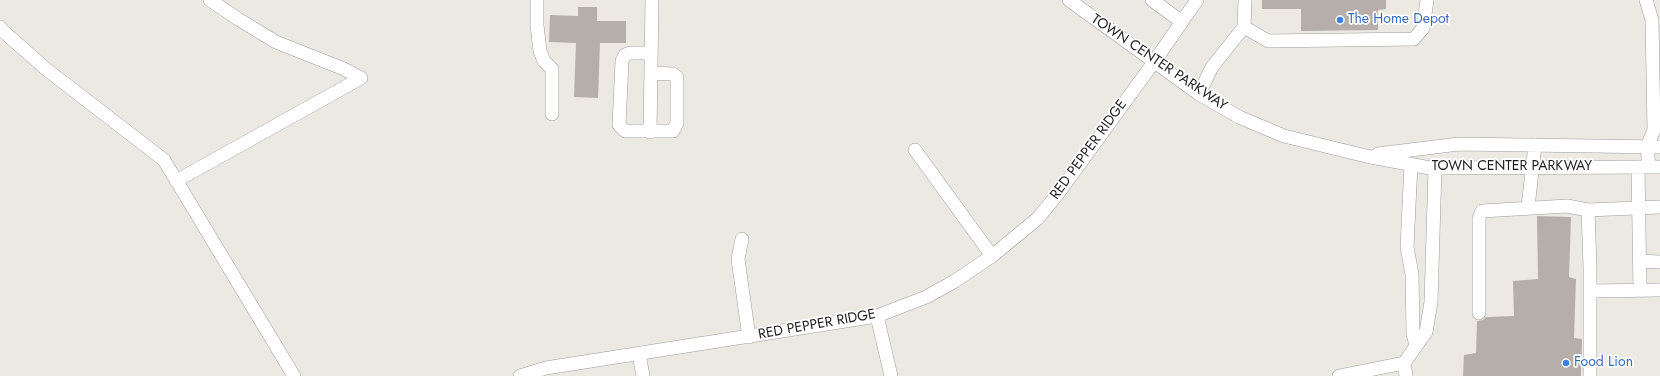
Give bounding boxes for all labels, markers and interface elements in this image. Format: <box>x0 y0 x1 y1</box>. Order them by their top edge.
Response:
street label: TOWN CENTER PARKWAY <box>1088 11 1230 115</box>
place label: The Home Depot <box>1348 12 1449 28</box>
marker: The Home Depot <box>1335 15 1345 25</box>
street label: RED PEPPER RIDGE <box>1047 97 1131 203</box>
street label: TOWN CENTER PARKWAY <box>1432 159 1592 175</box>
street label: RED PEPPER RIDGE <box>757 306 877 344</box>
place label: Food Lion <box>1574 355 1633 371</box>
marker: Food Lion <box>1561 358 1571 368</box>

